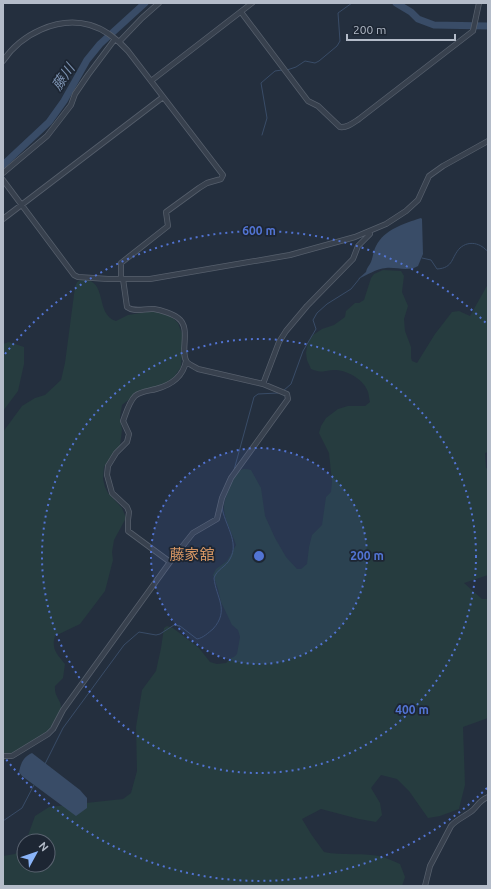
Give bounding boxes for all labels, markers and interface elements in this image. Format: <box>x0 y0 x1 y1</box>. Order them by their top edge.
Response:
scale bar <box>347 16 455 42</box>
text: 200 m <box>353 23 386 36</box>
water label: 藤川 <box>49 59 79 93</box>
text: 600 m <box>242 224 276 237</box>
district label: 藤家舘 <box>169 546 215 563</box>
centre of rings <box>252 549 266 563</box>
text: 200 m <box>350 549 384 562</box>
text: 400 m <box>395 703 429 716</box>
north arrow <box>16 833 56 873</box>
text: N <box>36 840 51 854</box>

